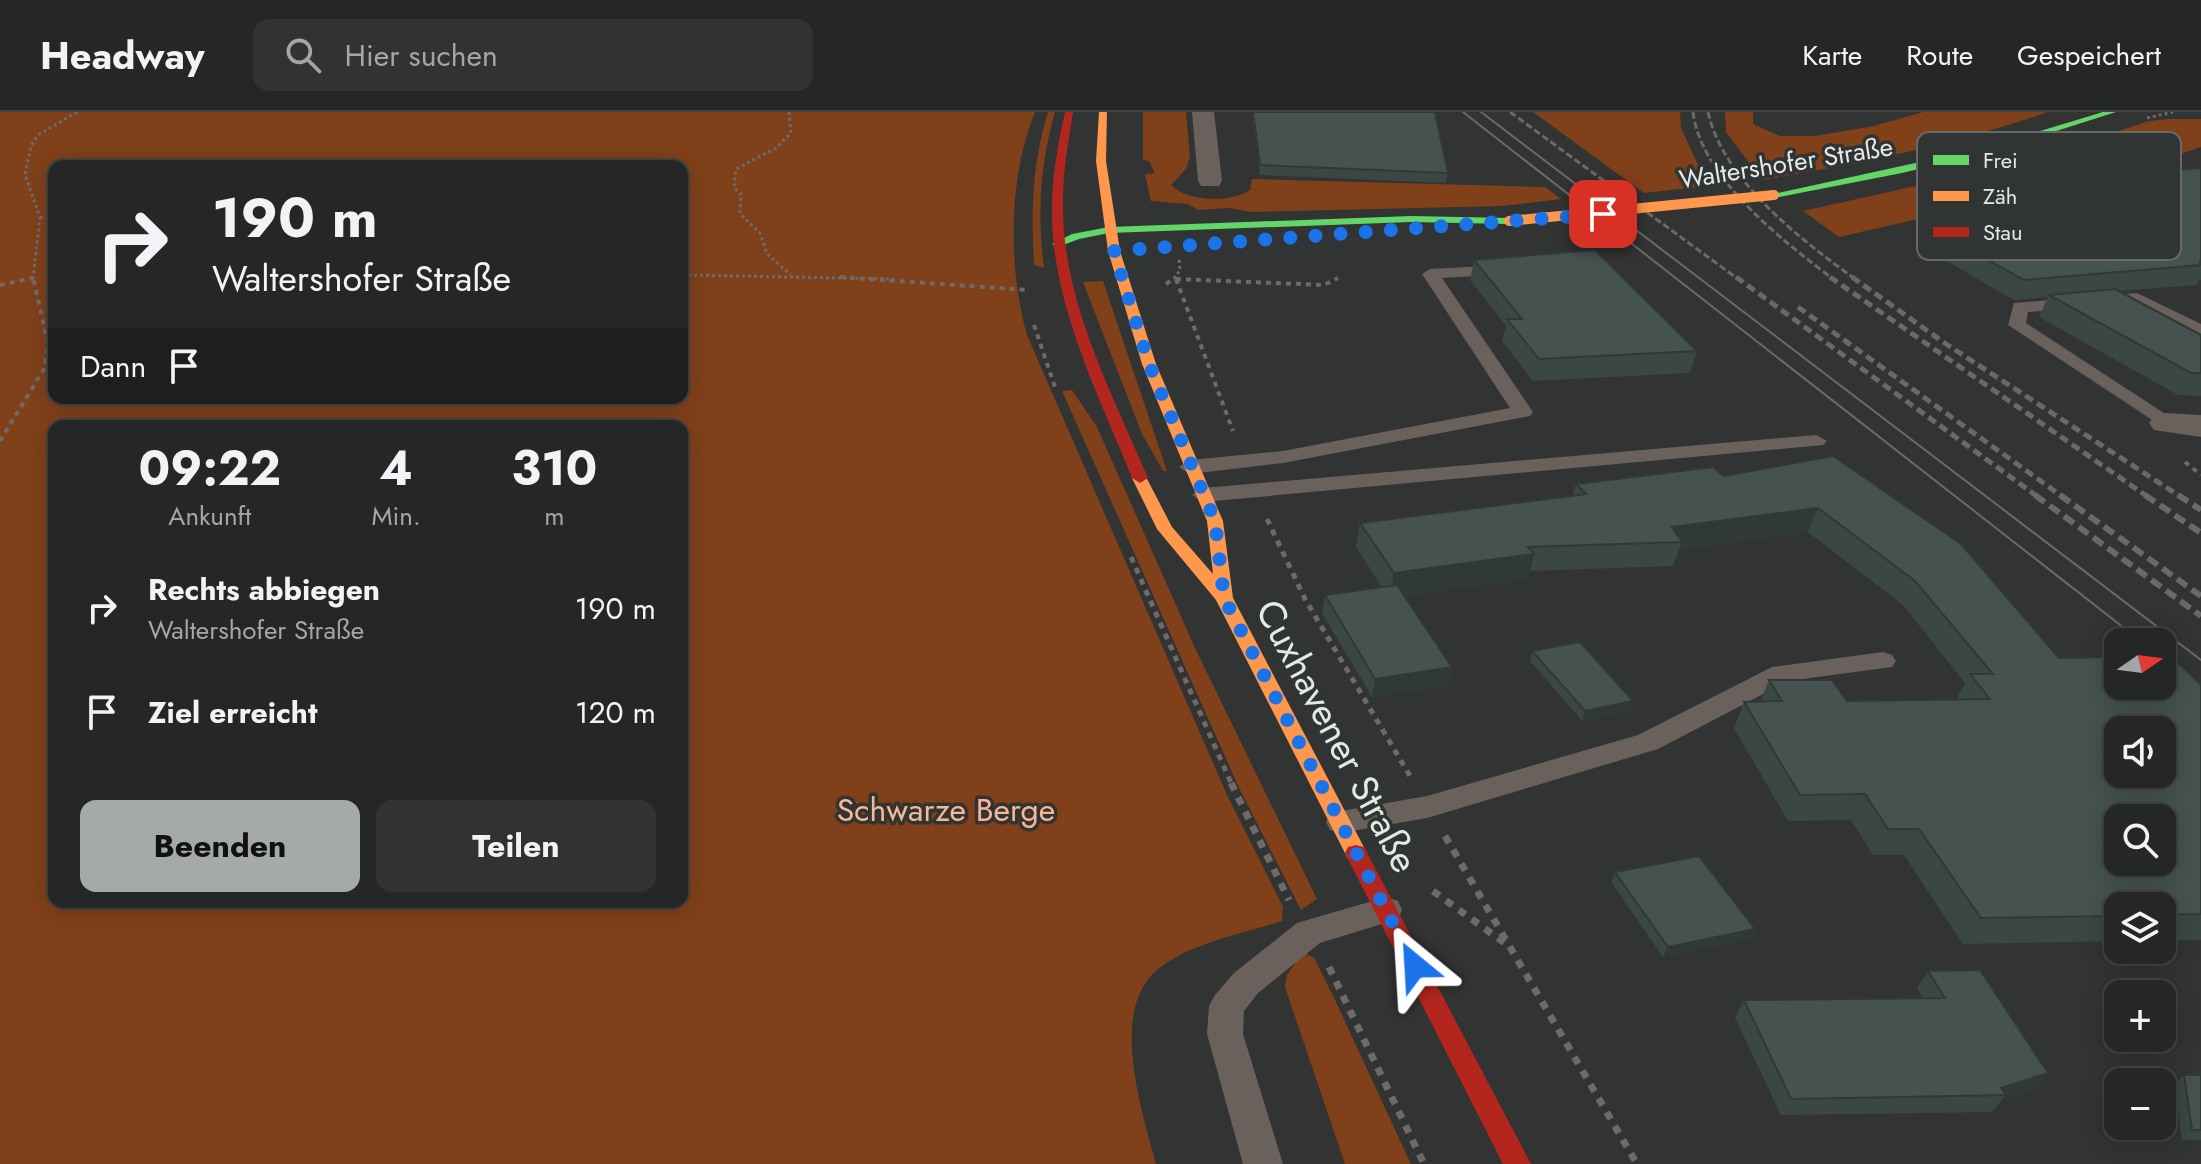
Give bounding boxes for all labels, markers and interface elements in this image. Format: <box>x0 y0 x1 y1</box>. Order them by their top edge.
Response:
search box <box>253 19 813 91</box>
text: Headway <box>40 28 205 83</box>
icon: search <box>281 33 325 77</box>
text: Hier suchen <box>345 34 498 77</box>
text: Karte <box>1802 35 1862 76</box>
text: Route <box>1906 35 1973 76</box>
text: Gespeichert <box>2017 35 2161 76</box>
street label: Waltershofer Straße <box>1676 127 1896 199</box>
legend <box>1917 132 2181 260</box>
text: Frei <box>1983 144 2018 176</box>
text: 190 m <box>212 177 378 258</box>
pin <box>1569 180 1637 248</box>
text: Zäh <box>1983 180 2017 212</box>
icon: right <box>80 192 184 296</box>
icon: arrive <box>1581 192 1625 236</box>
text: Stau <box>1983 216 2022 248</box>
text: Waltershofer Straße <box>212 252 511 304</box>
icon: arrive <box>162 344 206 388</box>
text: Dann <box>80 345 146 388</box>
text: 09:22 <box>139 434 281 503</box>
text: 4 <box>379 434 413 503</box>
text: 310 <box>511 434 597 503</box>
text: Ankunft <box>168 497 251 535</box>
text: Min. <box>371 497 421 535</box>
text: m <box>544 497 565 535</box>
text: Rechts abbiegen <box>148 568 380 611</box>
icon: right <box>80 586 124 630</box>
text: 190 m <box>575 587 656 630</box>
street label: Cuxhavener Straße <box>1242 590 1433 882</box>
text: Waltershofer Straße <box>148 611 364 649</box>
north arrow <box>2104 628 2176 700</box>
map controls <box>2104 628 2176 1140</box>
icon: arrive <box>80 690 124 734</box>
text: Ziel erreicht <box>148 691 317 734</box>
text: 120 m <box>575 691 656 734</box>
button: sound <box>2104 716 2176 788</box>
park label: Schwarze Berge <box>837 787 1055 833</box>
button: Beenden <box>80 800 360 892</box>
button: Teilen <box>376 800 656 892</box>
button: search <box>2104 804 2176 876</box>
button: layers <box>2104 892 2176 964</box>
position arrow <box>1373 924 1457 1008</box>
button: + <box>2104 980 2176 1052</box>
button: − <box>2104 1068 2176 1140</box>

